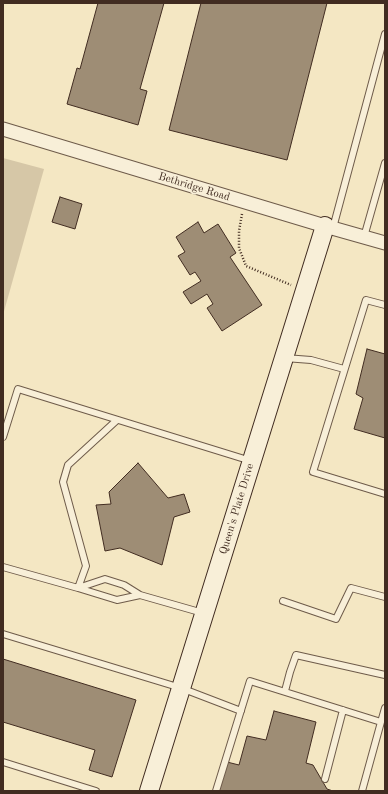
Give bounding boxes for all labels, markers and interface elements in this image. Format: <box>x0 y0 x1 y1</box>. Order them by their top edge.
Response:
street label: Bethridge Road <box>157 170 231 204</box>
street label: Queen's Plate Drive <box>217 462 257 556</box>

